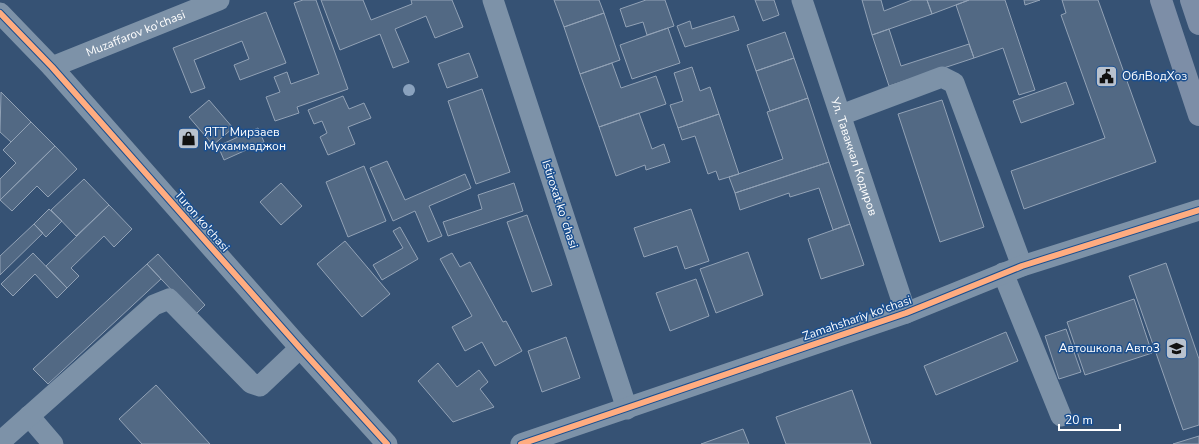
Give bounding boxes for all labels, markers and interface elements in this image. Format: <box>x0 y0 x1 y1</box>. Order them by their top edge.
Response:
street label: Muzaffarov ko'chasi <box>84 6 188 61</box>
public building icon: ОблВодХоз <box>1093 63 1119 89</box>
place label: ОблВодХоз <box>1122 68 1187 84</box>
street label: Ул. Таваккал Кодиров <box>827 95 881 218</box>
place label: ЯТТ Мирзаев Мухаммаджон <box>204 124 286 154</box>
shop icon: ЯТТ Мирзаев Мухаммаджон <box>176 126 202 152</box>
street label: Istiroxat koʻchasi <box>538 158 582 250</box>
street label: Turon ko'chasi <box>171 187 233 255</box>
street label: Zamahshariy ko'chasi <box>800 292 914 344</box>
school or university icon: Автошкола Авто3 <box>1163 335 1189 361</box>
place label: Автошкола Авто3 <box>1059 340 1160 356</box>
scale bar <box>1059 406 1120 432</box>
text: 20 m <box>1065 412 1093 428</box>

